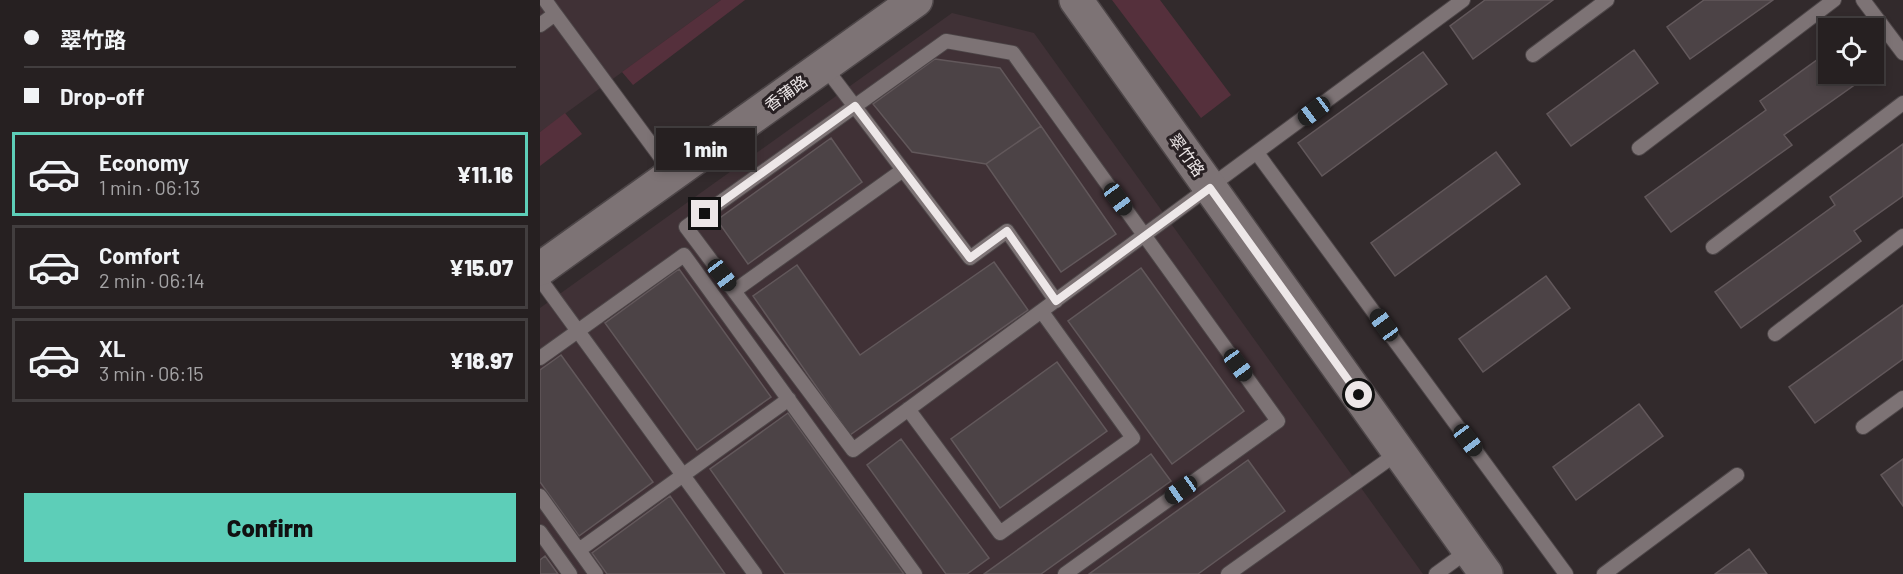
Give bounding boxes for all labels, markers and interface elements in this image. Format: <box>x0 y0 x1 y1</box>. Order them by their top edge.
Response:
map controls <box>1818 18 1884 84</box>
button: locate <box>1818 18 1884 84</box>
text: 翠竹路 <box>60 26 126 52</box>
street label: 香蒲路 <box>761 71 811 114</box>
text: Drop-off <box>60 83 144 109</box>
car <box>1294 93 1334 129</box>
callout: 1 min <box>656 127 754 169</box>
street label: 翠竹路 <box>1166 130 1209 180</box>
text: 1 min <box>684 137 727 161</box>
icon: car <box>27 147 81 201</box>
text: Economy <box>99 149 189 175</box>
text: ¥11.16 <box>456 161 513 187</box>
text: 1 min · 06:13 <box>99 175 200 199</box>
car <box>1100 179 1136 219</box>
route end <box>691 200 718 227</box>
icon: car <box>27 240 81 294</box>
text: Comfort <box>99 242 180 268</box>
text: ¥15.07 <box>449 254 513 280</box>
car <box>704 255 740 295</box>
text: 2 min · 06:14 <box>99 268 205 292</box>
car <box>1366 305 1402 345</box>
icon: car <box>27 333 81 387</box>
text: XL <box>99 335 125 361</box>
car <box>1220 345 1256 385</box>
text: ¥18.97 <box>449 347 513 373</box>
text: 3 min · 06:15 <box>99 361 204 385</box>
route start <box>1345 381 1372 408</box>
car <box>1450 420 1486 460</box>
car <box>1161 472 1201 508</box>
button: Confirm <box>24 493 516 562</box>

